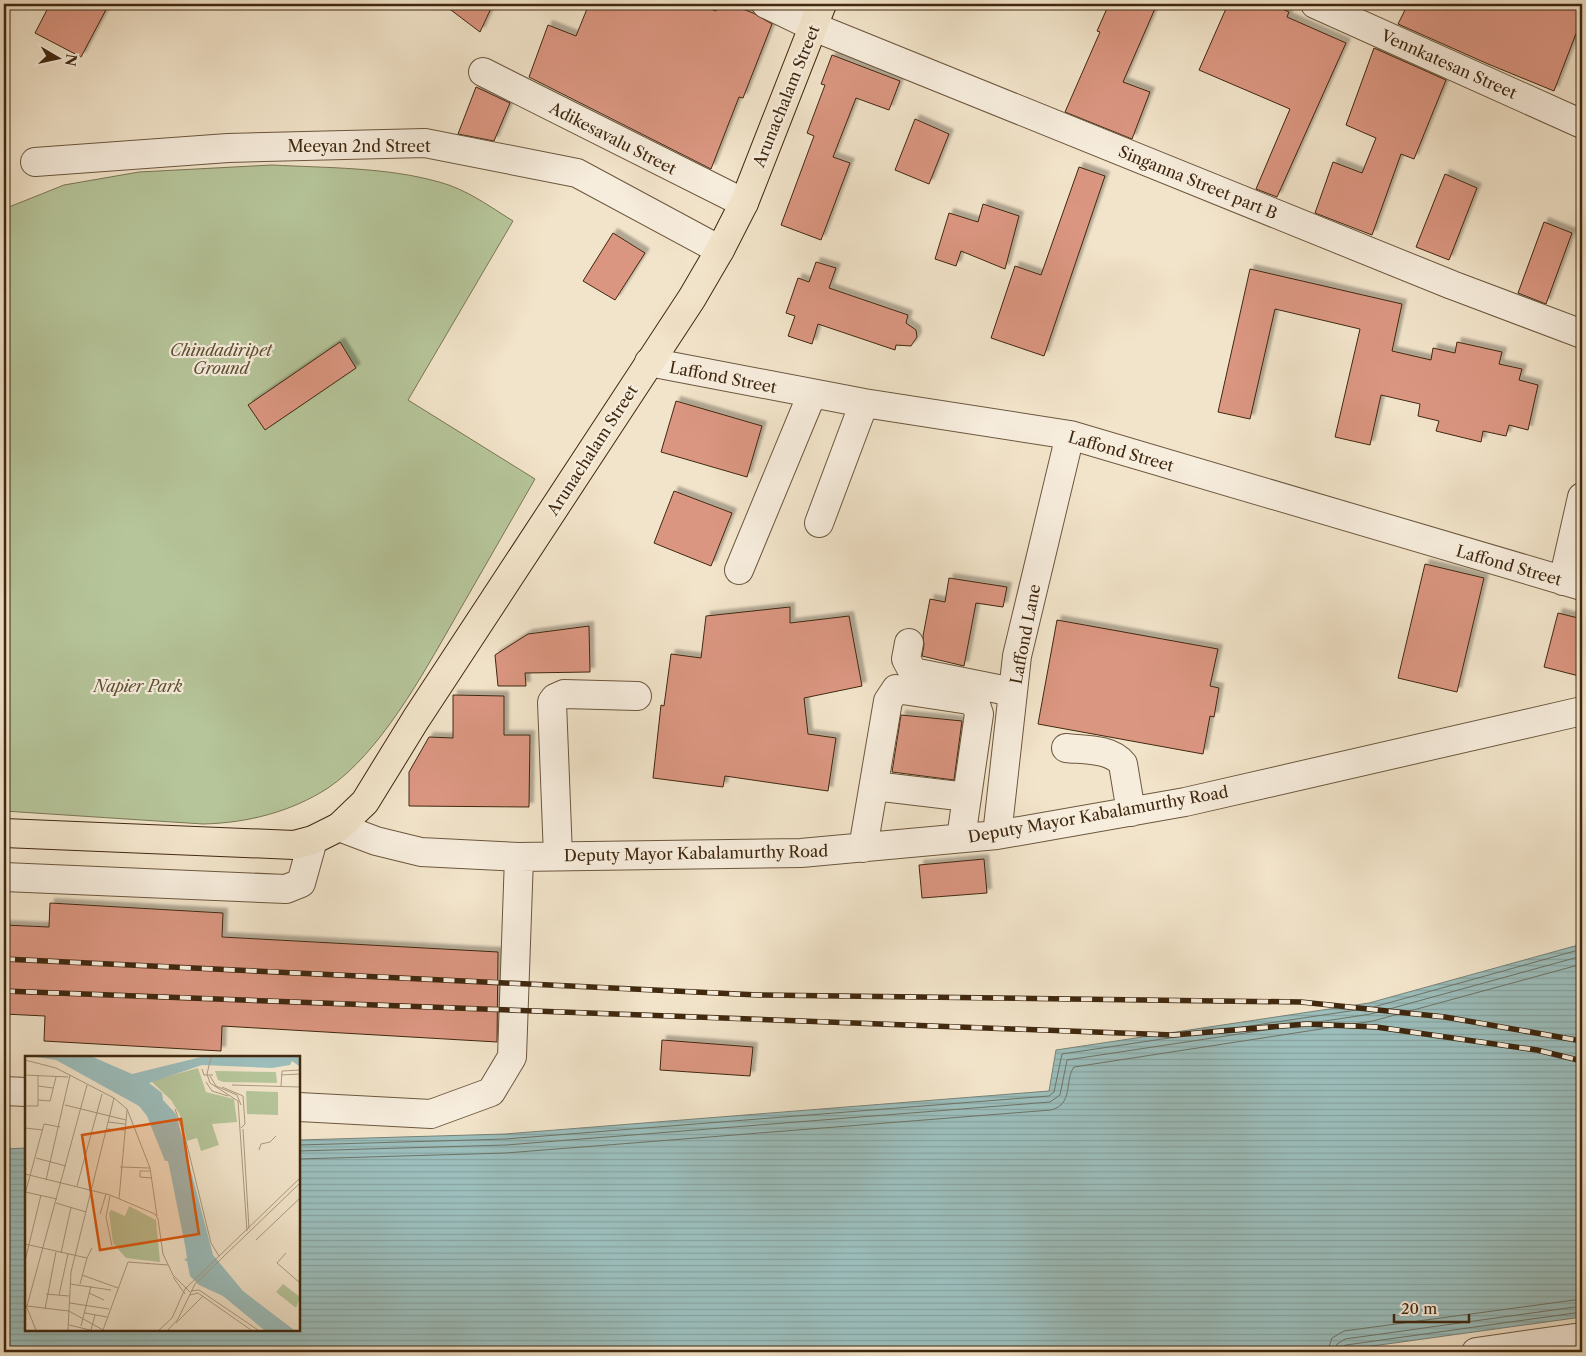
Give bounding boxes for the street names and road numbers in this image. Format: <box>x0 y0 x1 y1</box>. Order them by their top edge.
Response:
street label: Arunachalam Street <box>748 22 824 171</box>
street label: Vennkatesan Street <box>1377 25 1520 103</box>
street label: Adikesavalu Street <box>545 97 680 179</box>
street label: Meeyan 2nd Street <box>287 136 431 156</box>
street label: Singanna Street part B <box>1116 141 1280 223</box>
street label: Laffond Street <box>668 357 779 397</box>
street label: Arunachalam Street <box>542 381 642 520</box>
street label: Laffond Street <box>1066 426 1176 476</box>
street label: Laffond Street <box>1454 540 1564 590</box>
street label: Laffond Lane <box>1006 582 1045 686</box>
street label: Deputy Mayor Kabalamurthy Road <box>966 781 1230 847</box>
street label: Deputy Mayor Kabalamurthy Road <box>564 841 828 865</box>

